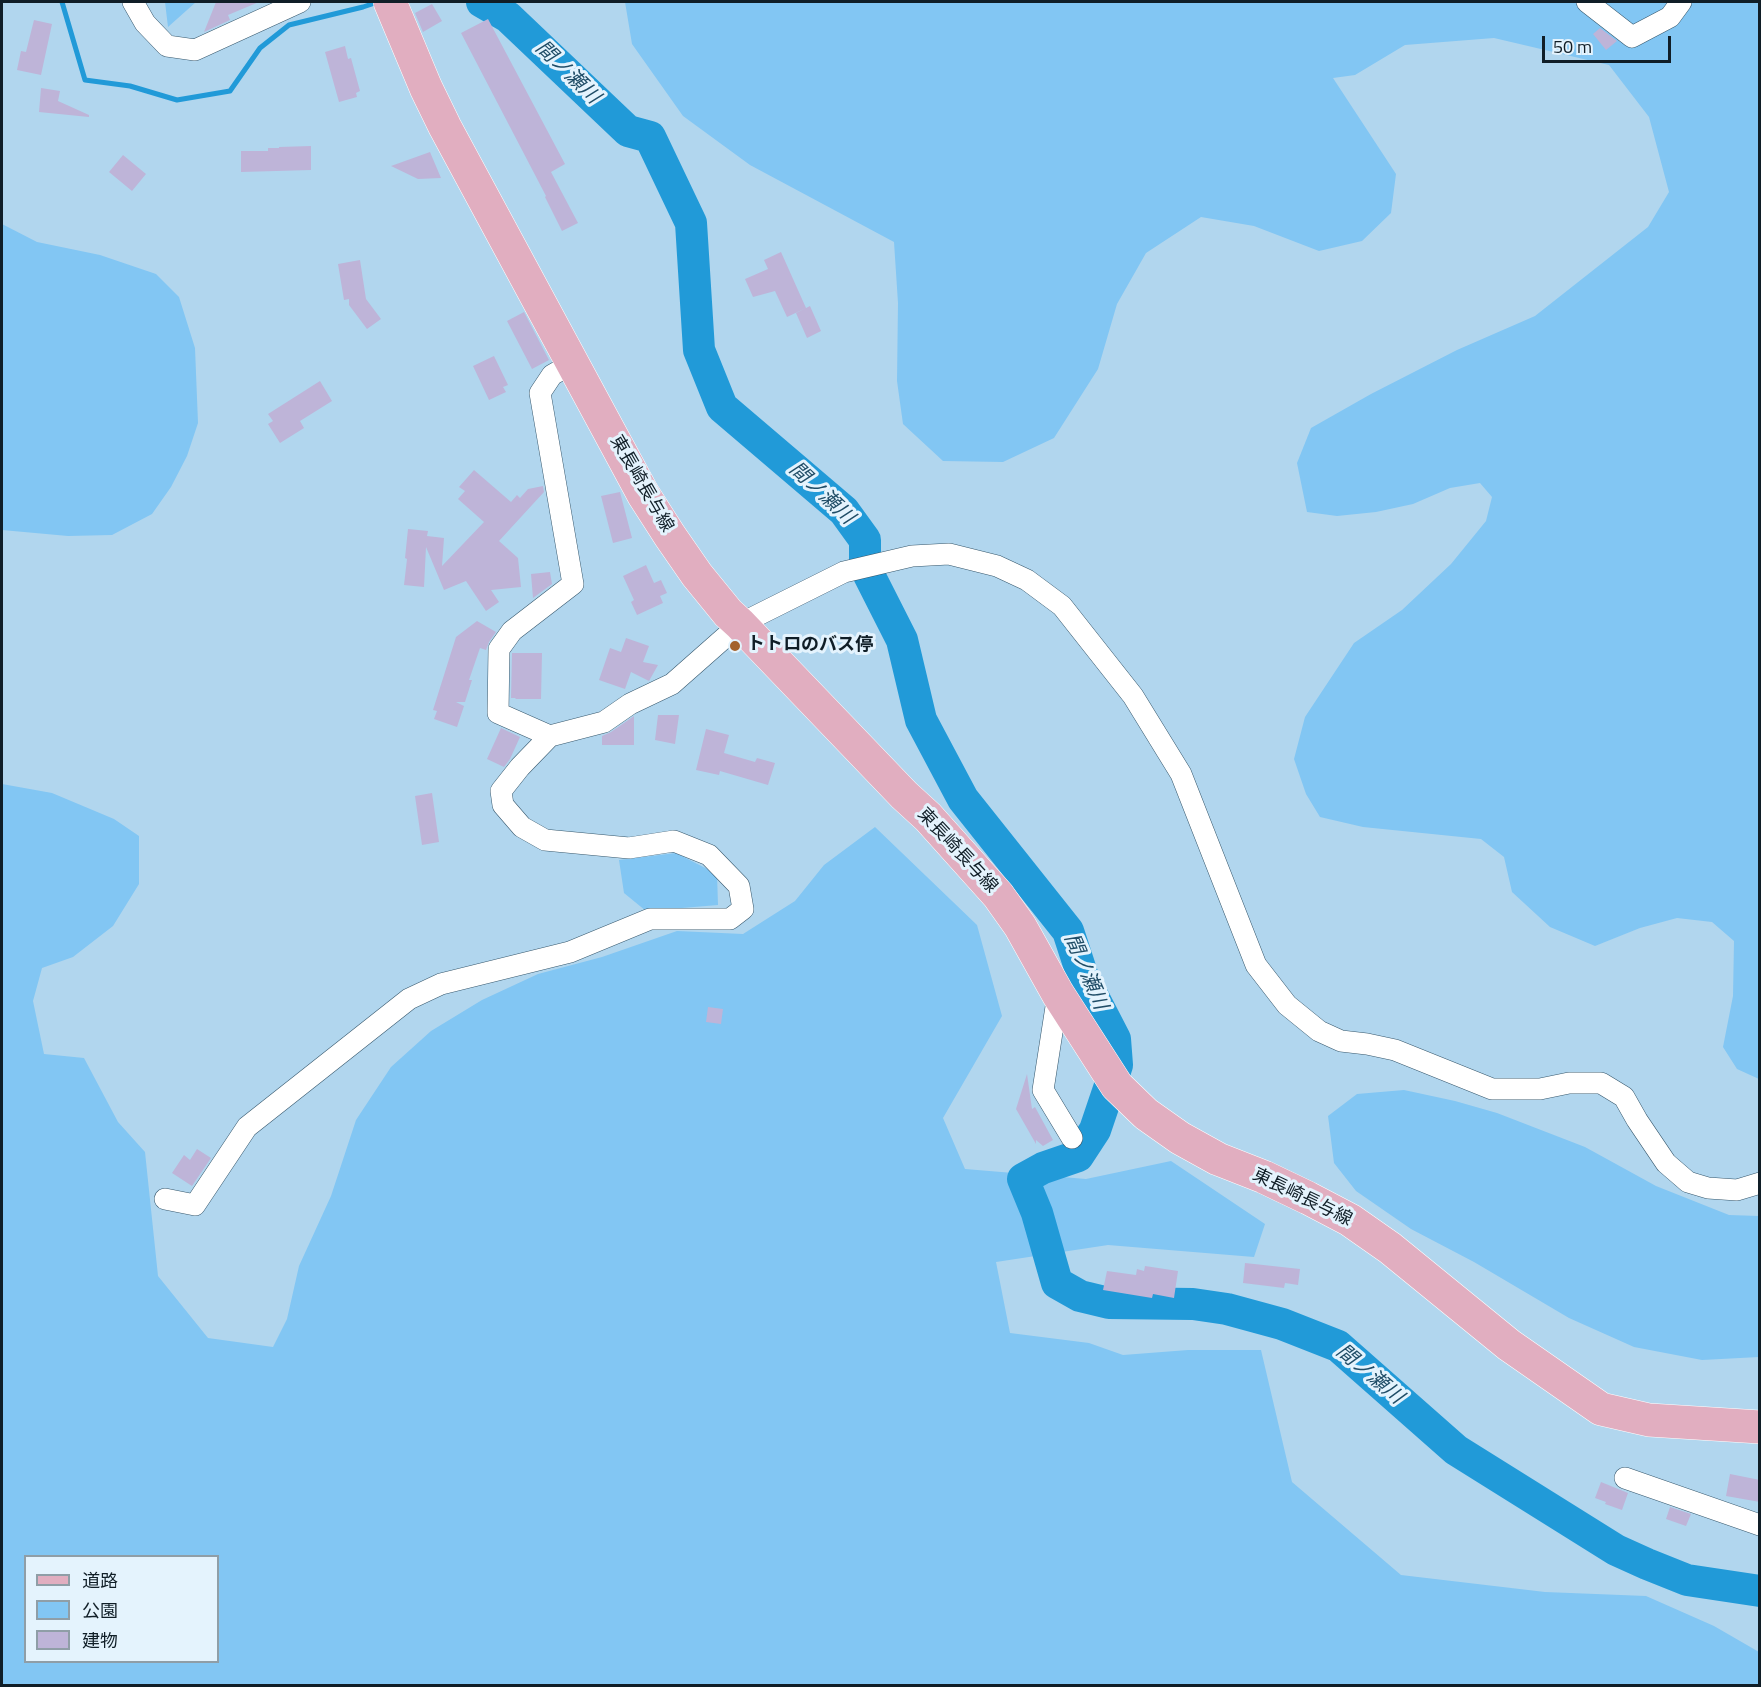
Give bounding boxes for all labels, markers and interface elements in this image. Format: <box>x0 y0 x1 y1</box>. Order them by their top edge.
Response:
scale bar <box>1545 24 1674 62</box>
text: 50 m <box>1553 33 1592 60</box>
water label: 間ノ瀬川 <box>530 37 604 109</box>
street label: 東長崎長与線 <box>605 432 677 536</box>
water label: 間ノ瀬川 <box>784 458 858 530</box>
place label: トトロのバス停 <box>747 635 873 657</box>
marker: トトロのバス停 <box>728 639 742 653</box>
street label: 東長崎長与線 <box>912 804 1002 898</box>
water label: 間ノ瀬川 <box>1058 930 1112 1014</box>
street label: 東長崎長与線 <box>1249 1165 1355 1231</box>
water label: 間ノ瀬川 <box>1331 1340 1407 1410</box>
legend <box>24 1555 219 1663</box>
text: 道路 <box>82 1567 118 1594</box>
text: 公園 <box>82 1597 118 1624</box>
text: 建物 <box>82 1627 118 1654</box>

